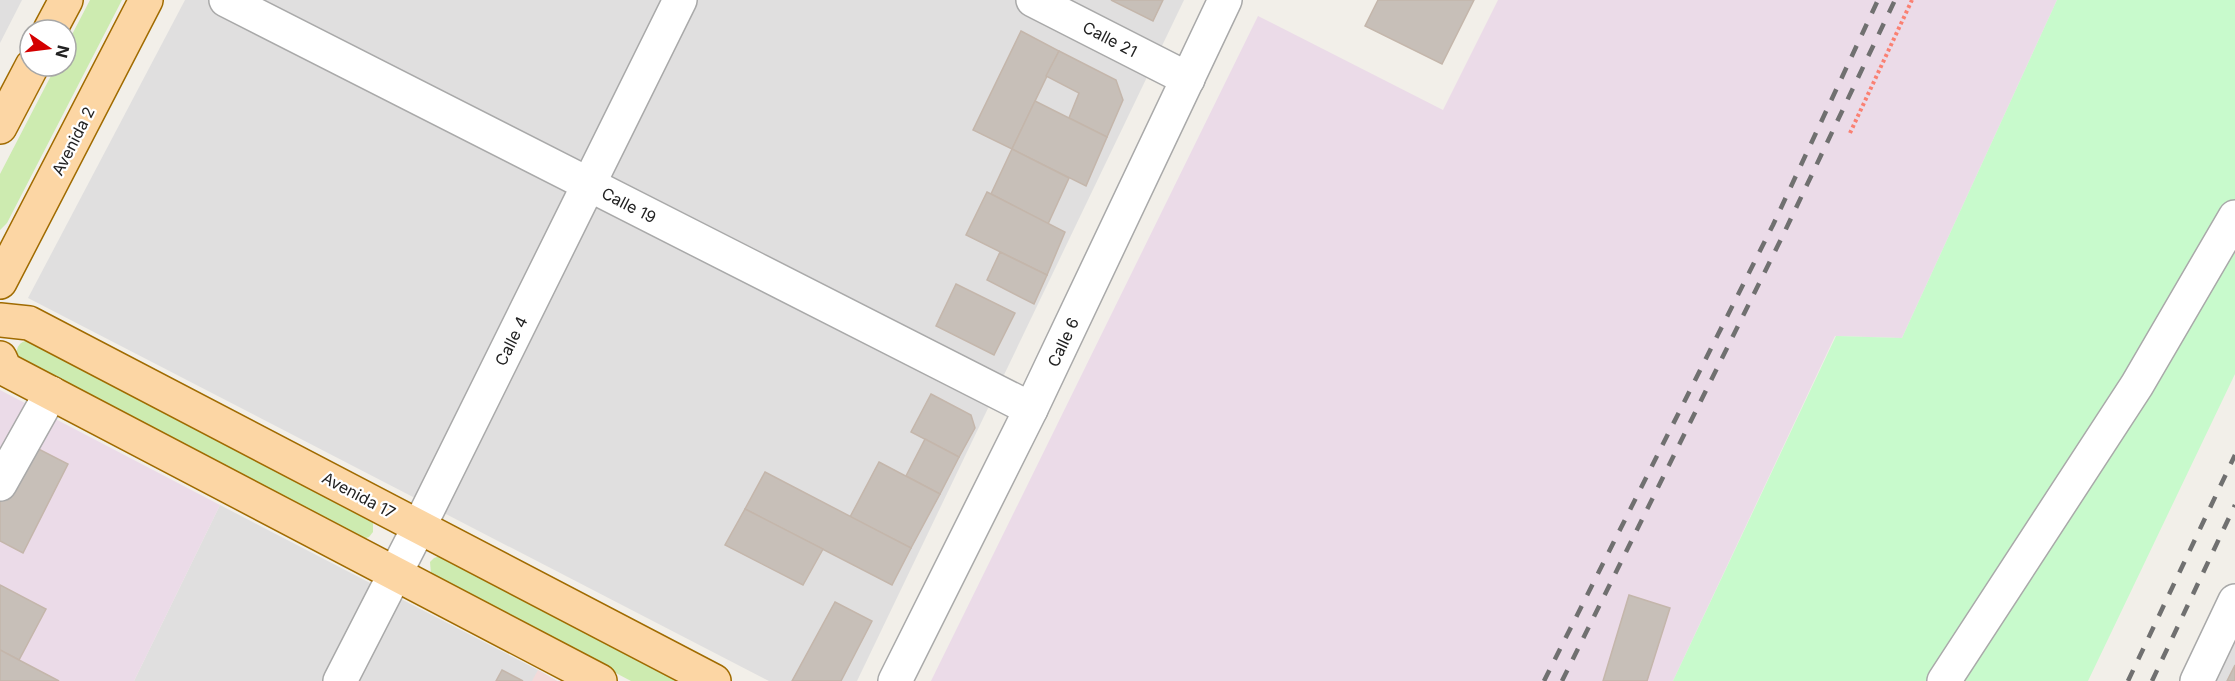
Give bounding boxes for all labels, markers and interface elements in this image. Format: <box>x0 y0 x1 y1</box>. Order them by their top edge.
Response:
street label: Calle 21 <box>1079 17 1141 61</box>
north arrow <box>18 18 78 78</box>
text: N <box>51 43 74 60</box>
street label: Avenida 2 <box>47 103 99 179</box>
street label: Calle 19 <box>598 183 660 227</box>
street label: Calle 4 <box>490 313 532 369</box>
street label: Calle 6 <box>1043 314 1083 370</box>
street label: Avenida 17 <box>319 467 399 523</box>

